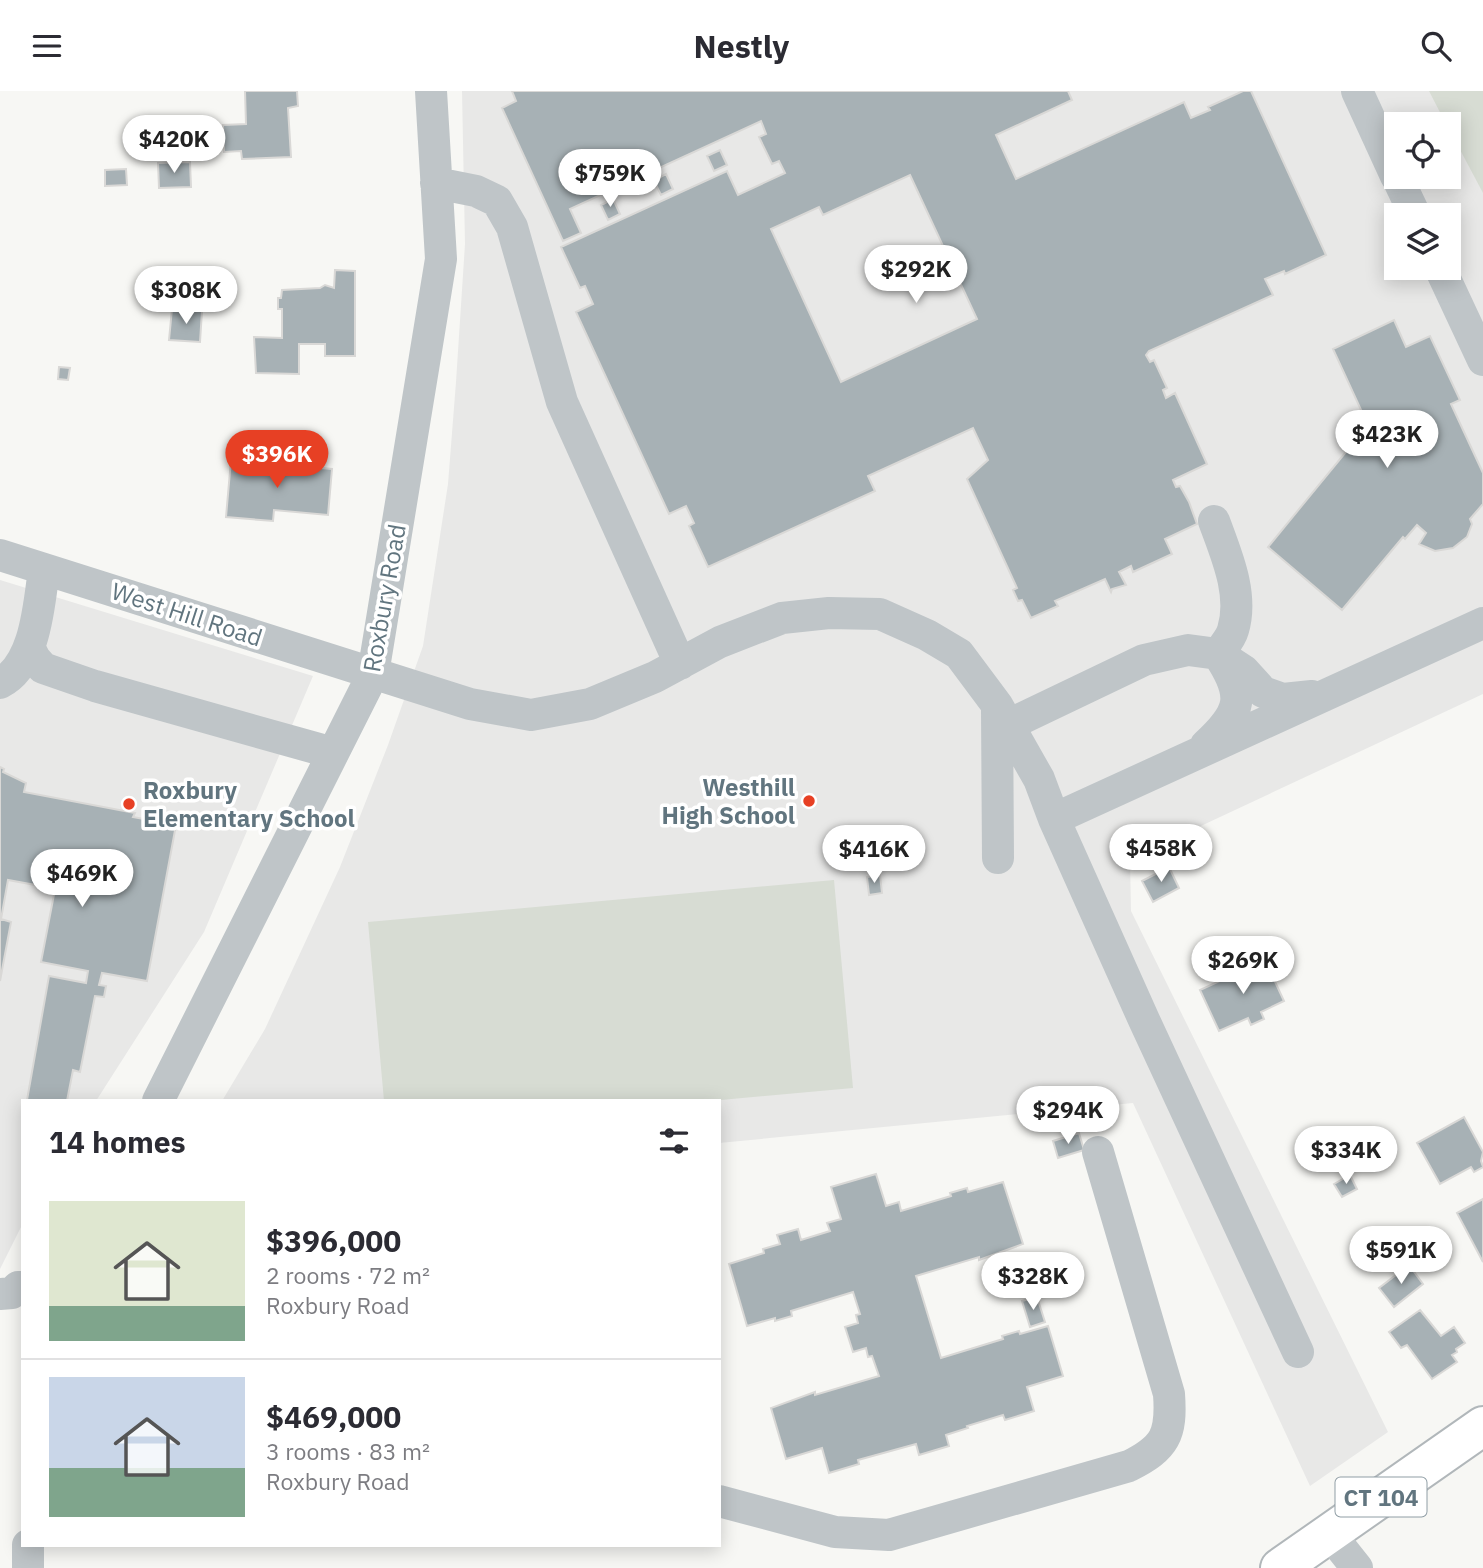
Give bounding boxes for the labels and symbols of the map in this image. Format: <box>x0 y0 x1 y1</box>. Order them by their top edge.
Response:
pin: $420K <box>125 115 223 175</box>
pin: $759K <box>561 149 659 209</box>
pin: $292K <box>867 245 965 305</box>
pin: $308K <box>137 267 235 326</box>
pin: $423K <box>1338 411 1436 470</box>
pin: $396K <box>228 431 326 490</box>
street label: Roxbury Road <box>355 521 413 675</box>
street label: West Hill Road <box>108 575 266 653</box>
place label: Westhill High School <box>662 771 795 831</box>
place label: Roxbury Elementary School <box>143 774 355 834</box>
marker: Westhill High School <box>801 793 817 809</box>
marker: Roxbury Elementary School <box>121 796 137 812</box>
pin: $416K <box>825 825 923 885</box>
pin: $458K <box>1112 825 1210 884</box>
pin: $469K <box>33 849 131 909</box>
pin: $269K <box>1194 937 1292 996</box>
pin: $294K <box>1019 1087 1117 1146</box>
pin: $334K <box>1297 1127 1395 1186</box>
pin: $591K <box>1352 1227 1450 1286</box>
pin: $328K <box>984 1253 1082 1312</box>
road number: CT 104 <box>1336 1477 1426 1517</box>

